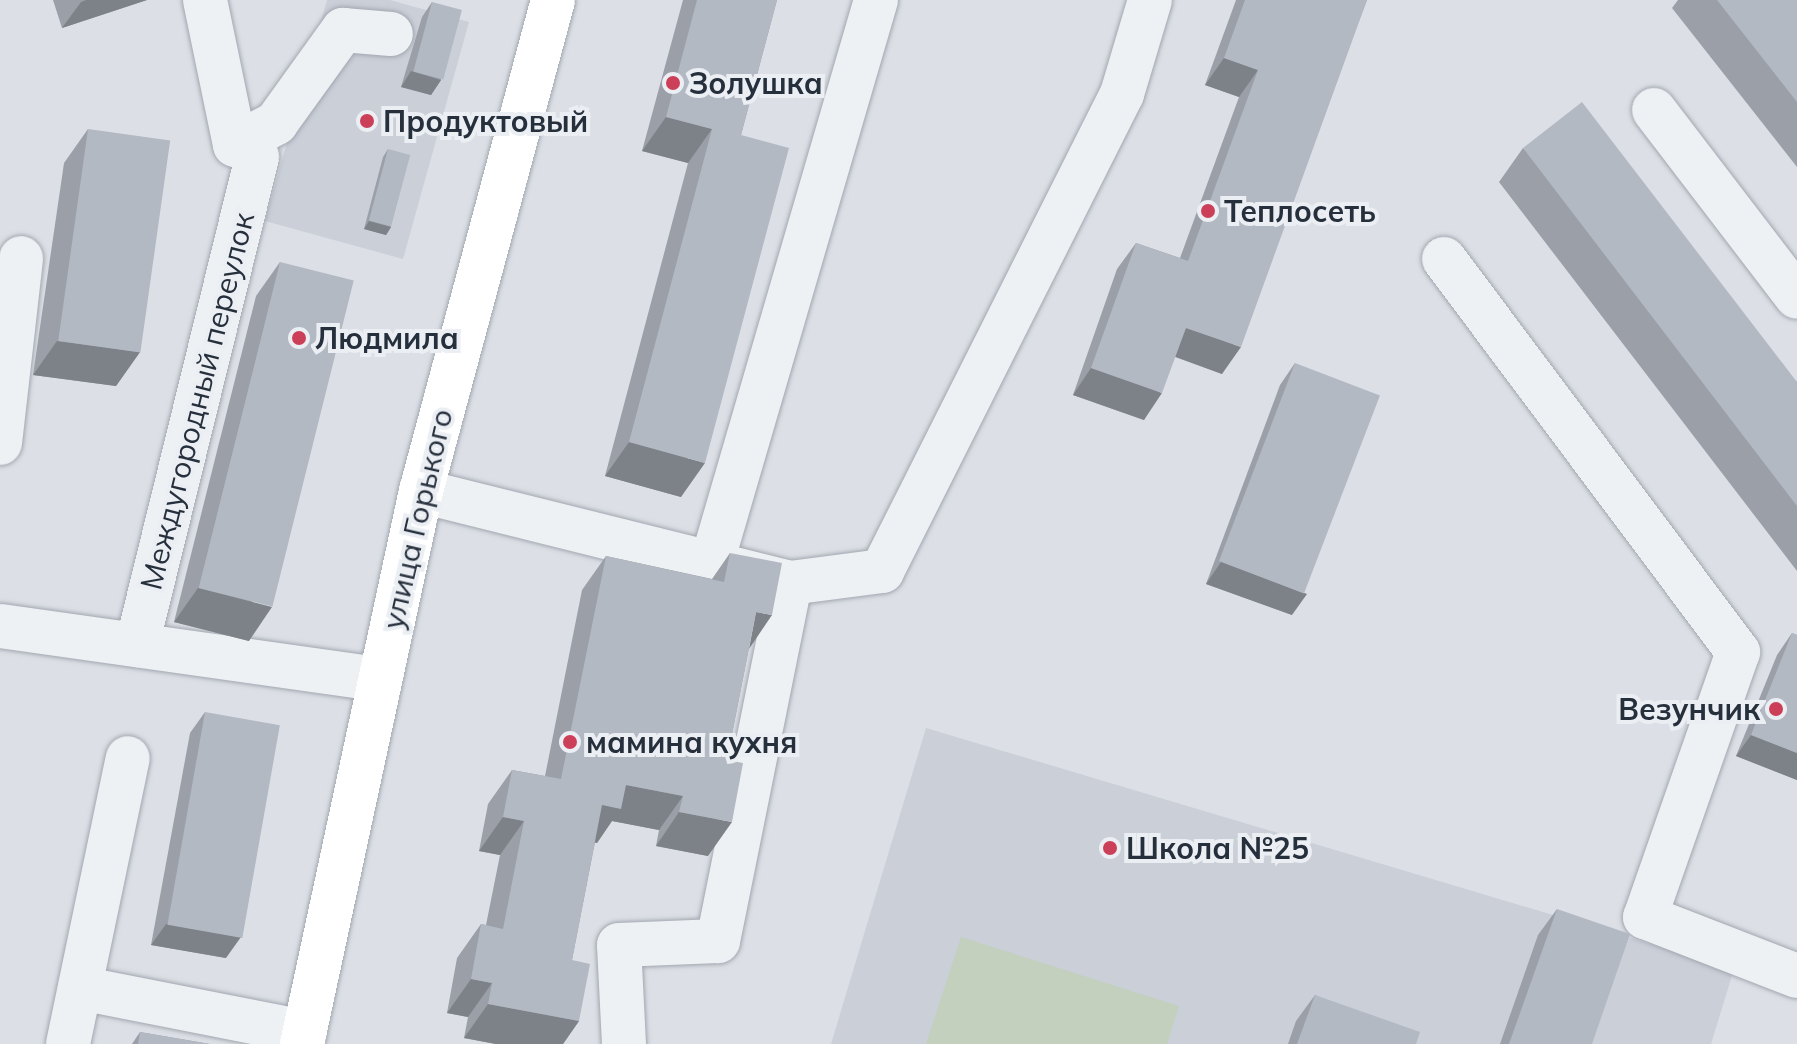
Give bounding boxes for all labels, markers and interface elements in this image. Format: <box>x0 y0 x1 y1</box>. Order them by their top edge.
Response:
place label: Золушка <box>689 65 823 101</box>
marker: Золушка <box>664 74 682 92</box>
place label: Продуктовый <box>383 103 588 139</box>
marker: Продуктовый <box>358 112 376 130</box>
place label: Теплосеть <box>1224 193 1376 229</box>
marker: Теплосеть <box>1199 202 1217 220</box>
street label: Междугородный переулок <box>133 209 261 593</box>
place label: Людмила <box>315 320 459 356</box>
marker: Людмила <box>290 329 308 347</box>
street label: улица Горького <box>374 405 460 633</box>
place label: Везунчик <box>1618 691 1760 727</box>
marker: Везунчик <box>1767 700 1785 718</box>
place label: мамина кухня <box>586 724 797 760</box>
marker: мамина кухня <box>561 733 579 751</box>
place label: Школа №25 <box>1126 830 1309 866</box>
marker: Школа №25 <box>1101 839 1119 857</box>

